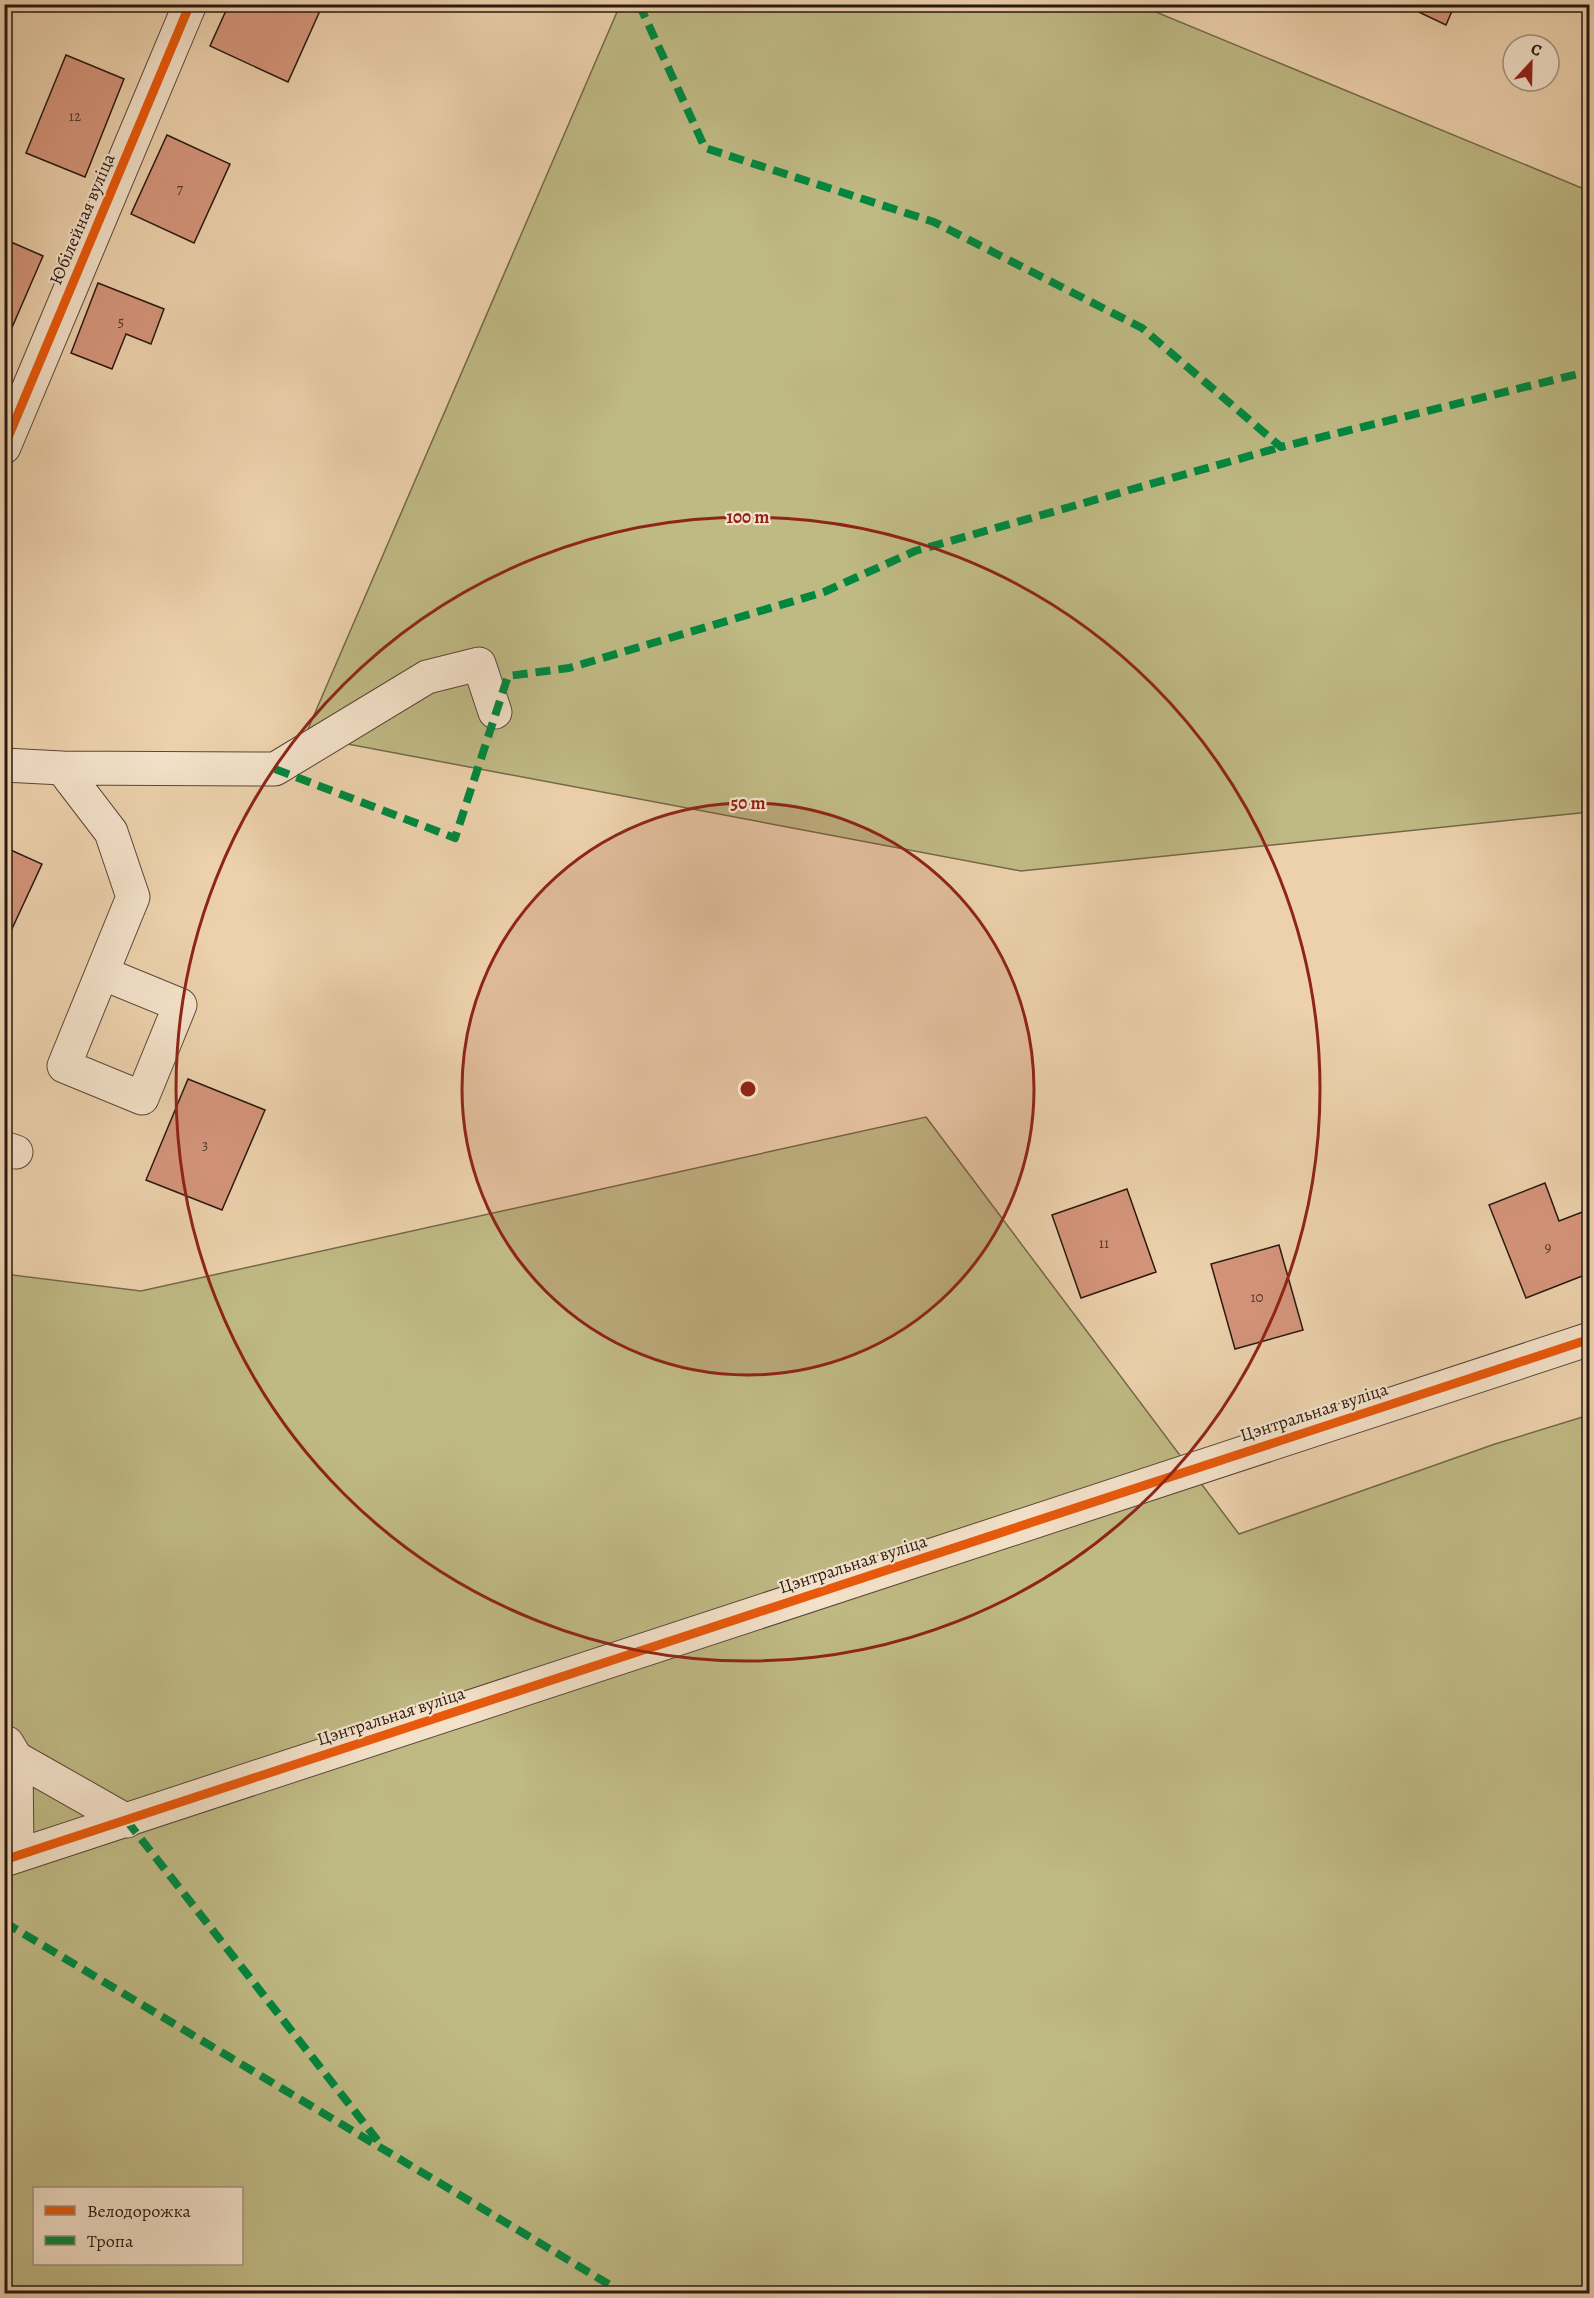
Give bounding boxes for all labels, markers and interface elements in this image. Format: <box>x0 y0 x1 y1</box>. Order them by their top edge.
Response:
north arrow <box>1501 33 1561 93</box>
text: С <box>1528 38 1545 62</box>
house number: 12 <box>69 106 81 126</box>
street label: Юбілейная вуліца <box>44 149 121 288</box>
house number: 7 <box>177 179 184 199</box>
house number: 5 <box>118 312 124 332</box>
text: 100 m <box>727 505 769 529</box>
text: 50 m <box>731 791 765 815</box>
centre of rings <box>738 1079 758 1099</box>
house number: 3 <box>202 1135 208 1155</box>
house number: 11 <box>1099 1233 1109 1253</box>
house number: 9 <box>1545 1237 1552 1257</box>
house number: 10 <box>1250 1287 1264 1307</box>
street label: Цэнтральная вуліца <box>1237 1377 1392 1447</box>
street label: Цэнтральная вуліца <box>776 1529 931 1599</box>
street label: Цэнтральная вуліца <box>314 1681 469 1751</box>
legend <box>33 2187 243 2265</box>
text: Велодорожка <box>87 2199 192 2223</box>
text: Тропа <box>87 2229 134 2253</box>

